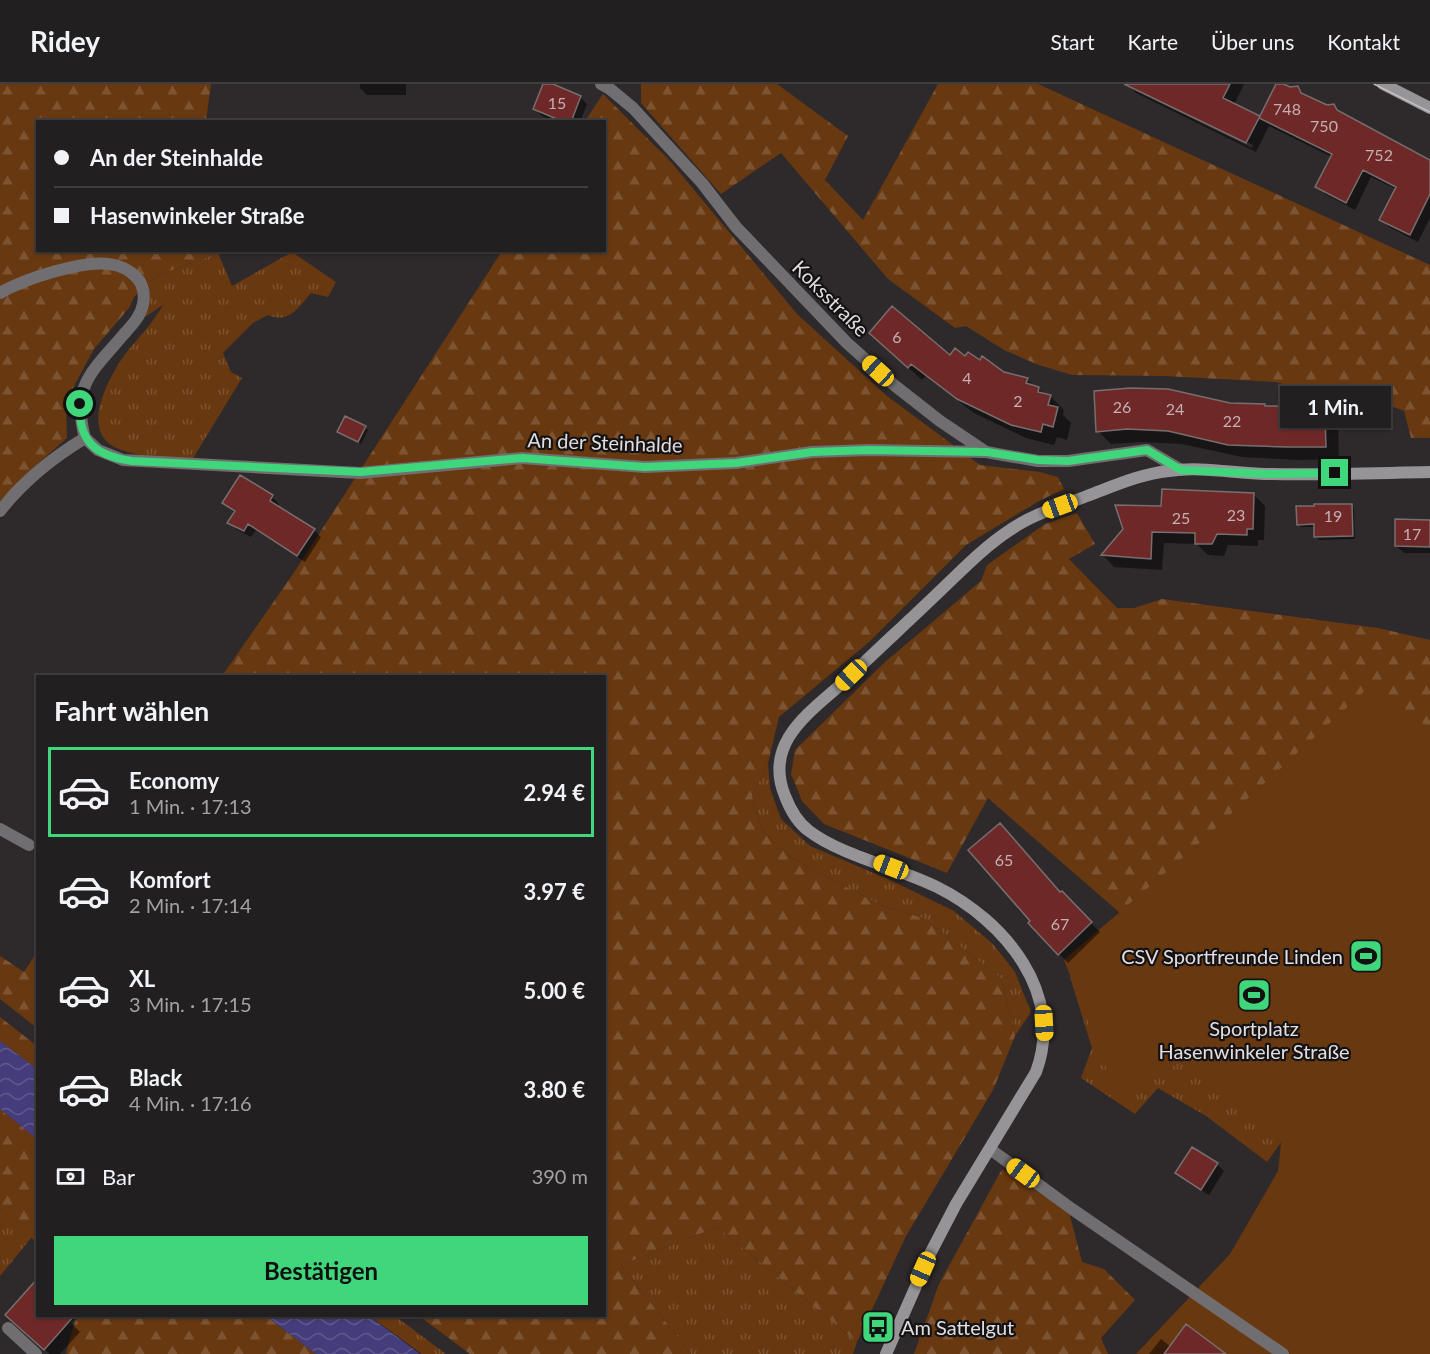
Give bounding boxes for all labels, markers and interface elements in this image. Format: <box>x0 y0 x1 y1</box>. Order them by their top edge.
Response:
text: Ridey <box>30 24 100 58</box>
text: Start <box>1050 29 1095 54</box>
text: Karte <box>1128 29 1178 54</box>
text: Über uns <box>1211 29 1294 54</box>
text: Kontakt <box>1327 29 1400 54</box>
house number: 15 <box>548 93 566 112</box>
house number: 748 <box>1273 99 1301 118</box>
house number: 750 <box>1310 116 1338 135</box>
text: An der Steinhalde <box>90 144 263 171</box>
house number: 752 <box>1365 145 1393 164</box>
text: Hasenwinkeler Straße <box>90 202 304 229</box>
street label: Koksstraße <box>788 255 874 341</box>
house number: 6 <box>892 327 902 346</box>
car <box>859 352 897 390</box>
house number: 4 <box>962 368 972 387</box>
callout: 1 Min. <box>1280 386 1390 428</box>
route start <box>66 390 93 417</box>
house number: 2 <box>1013 391 1023 410</box>
text: 1 Min. <box>1307 395 1364 419</box>
house number: 26 <box>1113 397 1131 416</box>
house number: 24 <box>1166 399 1184 418</box>
house number: 22 <box>1223 411 1241 430</box>
street label: An der Steinhalde <box>527 427 683 457</box>
route end <box>1321 459 1348 486</box>
car <box>1040 491 1080 521</box>
house number: 23 <box>1227 505 1245 524</box>
house number: 19 <box>1324 506 1342 525</box>
house number: 25 <box>1172 508 1190 527</box>
house number: 17 <box>1403 524 1421 543</box>
car <box>832 656 870 694</box>
text: Fahrt wählen <box>54 694 209 727</box>
icon: car <box>57 765 111 819</box>
text: Economy <box>129 767 219 794</box>
text: 2.94 € <box>523 779 585 806</box>
text: 1 Min. · 17:13 <box>129 794 252 818</box>
house number: 65 <box>995 850 1013 869</box>
car <box>871 852 911 882</box>
icon: car <box>57 864 111 918</box>
text: Komfort <box>129 866 211 893</box>
text: 3.97 € <box>523 878 585 905</box>
text: 2 Min. · 17:14 <box>129 893 252 917</box>
house number: 67 <box>1051 914 1069 933</box>
sports icon: CSV Sportfreunde Linden <box>1348 938 1384 974</box>
place label: CSV Sportfreunde Linden <box>1121 944 1343 968</box>
icon: car <box>57 963 111 1017</box>
text: XL <box>129 965 155 992</box>
text: 5.00 € <box>523 977 585 1004</box>
sports icon: Sportplatz Hasenwinkeler Straße <box>1236 977 1272 1013</box>
text: 3 Min. · 17:15 <box>129 992 252 1016</box>
car <box>1034 1005 1054 1041</box>
place label: Sportplatz Hasenwinkeler Straße <box>1158 1016 1350 1063</box>
icon: car <box>57 1062 111 1116</box>
text: Black <box>129 1064 182 1091</box>
text: 3.80 € <box>523 1076 585 1103</box>
text: 4 Min. · 17:16 <box>129 1091 252 1115</box>
car <box>1003 1155 1043 1191</box>
icon: cash <box>54 1160 87 1193</box>
text: Bar <box>102 1163 135 1190</box>
text: 390 m <box>532 1164 588 1188</box>
button: Bestätigen <box>54 1236 588 1305</box>
car <box>907 1249 939 1289</box>
bus stop icon: Am Sattelgut <box>860 1309 896 1345</box>
place label: Am Sattelgut <box>901 1315 1014 1339</box>

